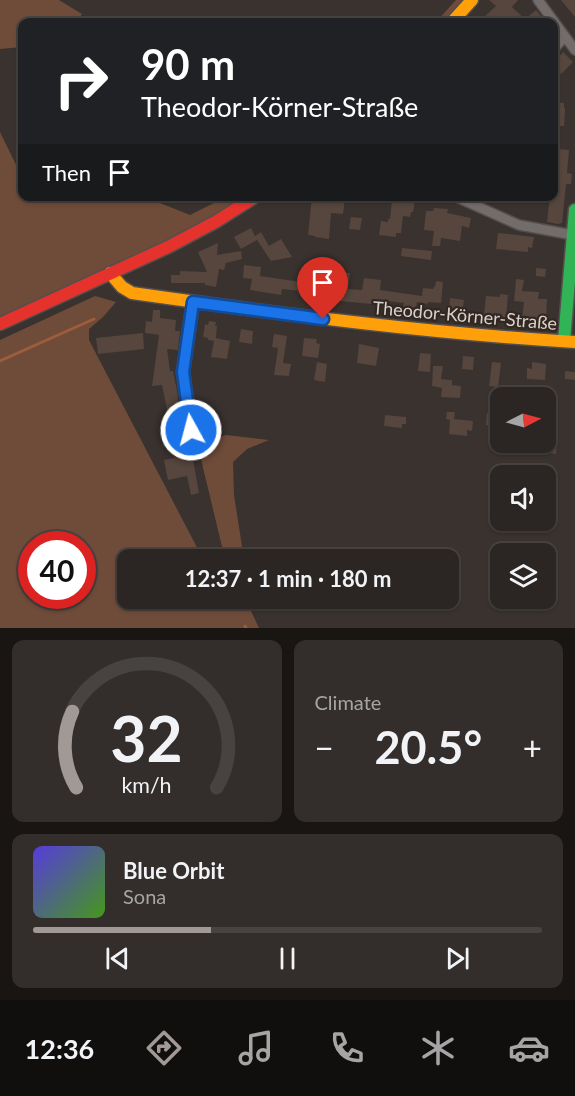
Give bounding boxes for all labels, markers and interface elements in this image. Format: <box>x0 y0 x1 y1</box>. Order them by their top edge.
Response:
text: 90 m <box>141 39 235 89</box>
icon: right <box>42 42 120 120</box>
text: Theodor-Körner-Straße <box>141 90 418 123</box>
icon: arrive <box>103 156 136 189</box>
text: Then <box>42 159 91 186</box>
pin <box>297 257 348 319</box>
icon: arrive <box>306 266 339 299</box>
street label: Theodor-Körner-Straße <box>372 296 558 334</box>
north arrow <box>490 387 556 453</box>
map controls <box>490 387 556 609</box>
position arrow <box>159 398 223 462</box>
button: sound <box>490 465 556 531</box>
speed limit sign: 40 <box>18 531 96 609</box>
button: layers <box>490 543 556 609</box>
text: 12:37 · 1 min · 180 m <box>185 565 391 592</box>
text: Climate <box>315 690 381 714</box>
text: 32 <box>111 700 183 775</box>
text: 20.5° <box>374 720 482 774</box>
text: − <box>315 727 334 767</box>
text: + <box>523 727 542 767</box>
text: km/h <box>122 772 172 798</box>
text: Blue Orbit <box>123 857 224 884</box>
text: Sona <box>123 884 166 908</box>
icon: previous <box>101 942 134 975</box>
icon: pause <box>271 942 304 975</box>
icon: next <box>441 942 474 975</box>
icon: directions <box>143 1027 185 1069</box>
icon: music <box>235 1027 277 1069</box>
icon: phone <box>326 1027 368 1069</box>
icon: climate <box>417 1027 459 1069</box>
icon: car <box>508 1027 550 1069</box>
text: 12:36 <box>25 1032 94 1065</box>

